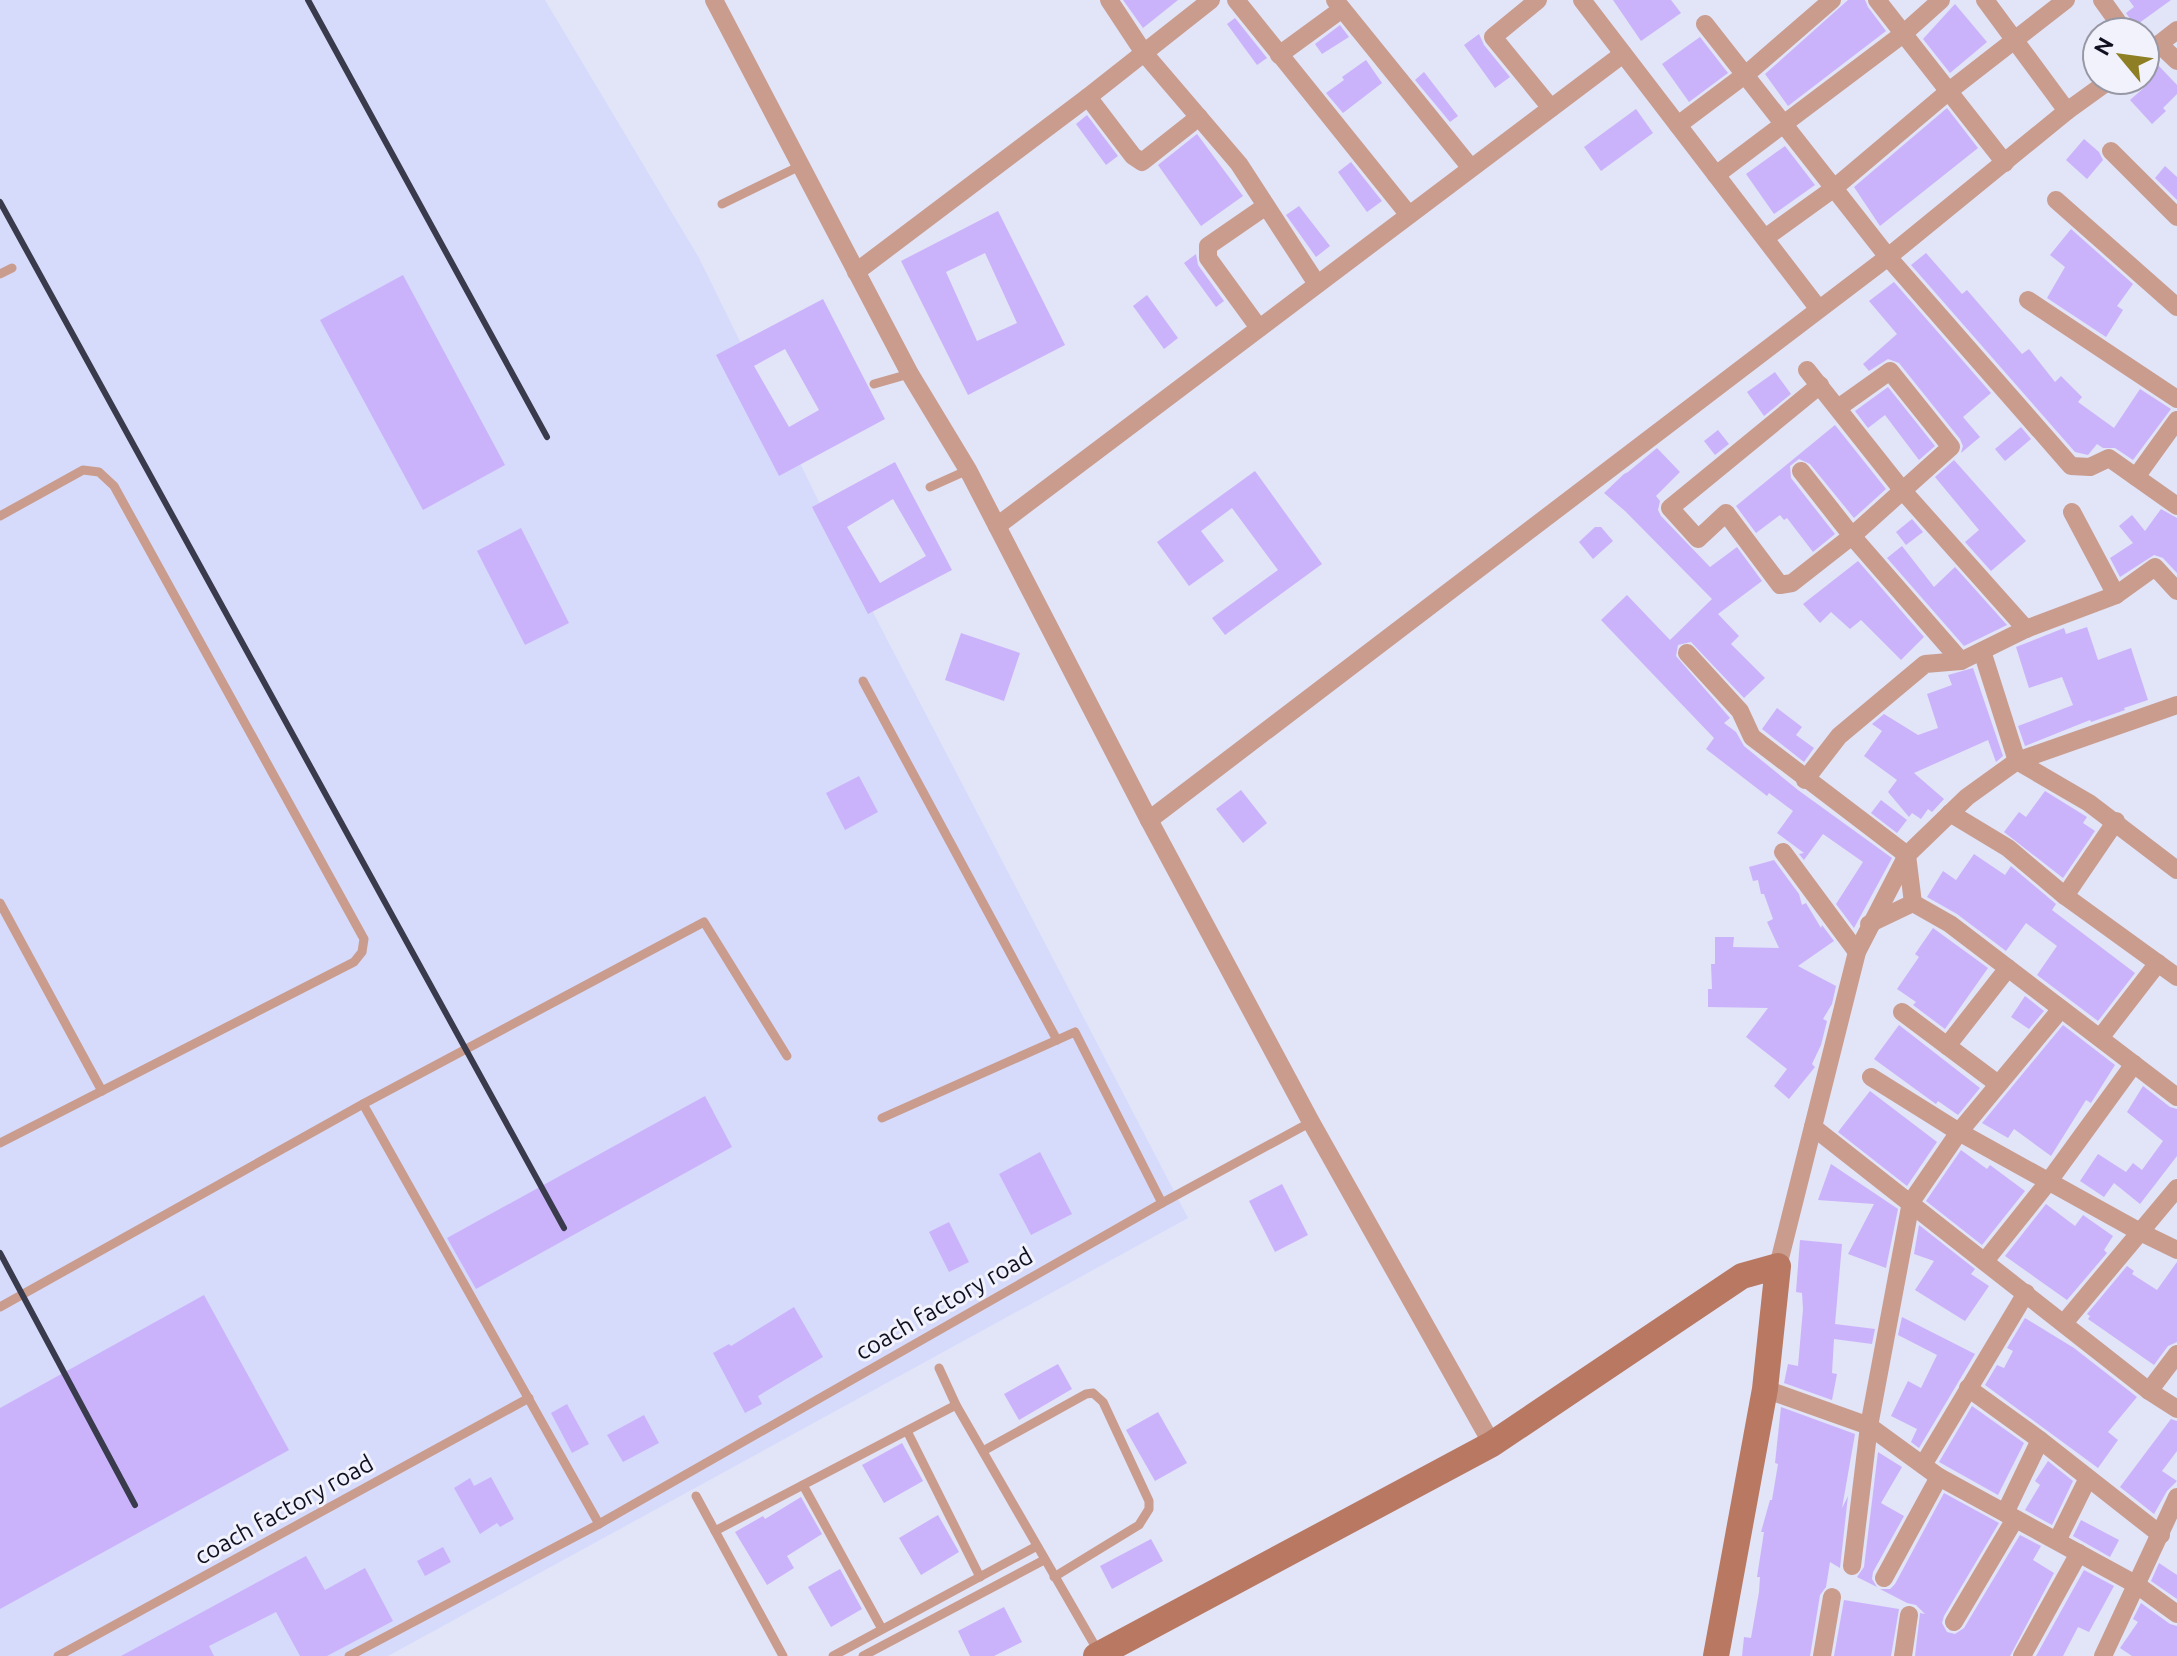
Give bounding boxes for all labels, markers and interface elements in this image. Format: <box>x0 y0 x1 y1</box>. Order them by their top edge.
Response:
north arrow <box>2081 16 2161 96</box>
text: N <box>2088 33 2118 59</box>
street label: coach factory road <box>850 1242 1037 1365</box>
street label: coach factory road <box>190 1449 378 1570</box>

